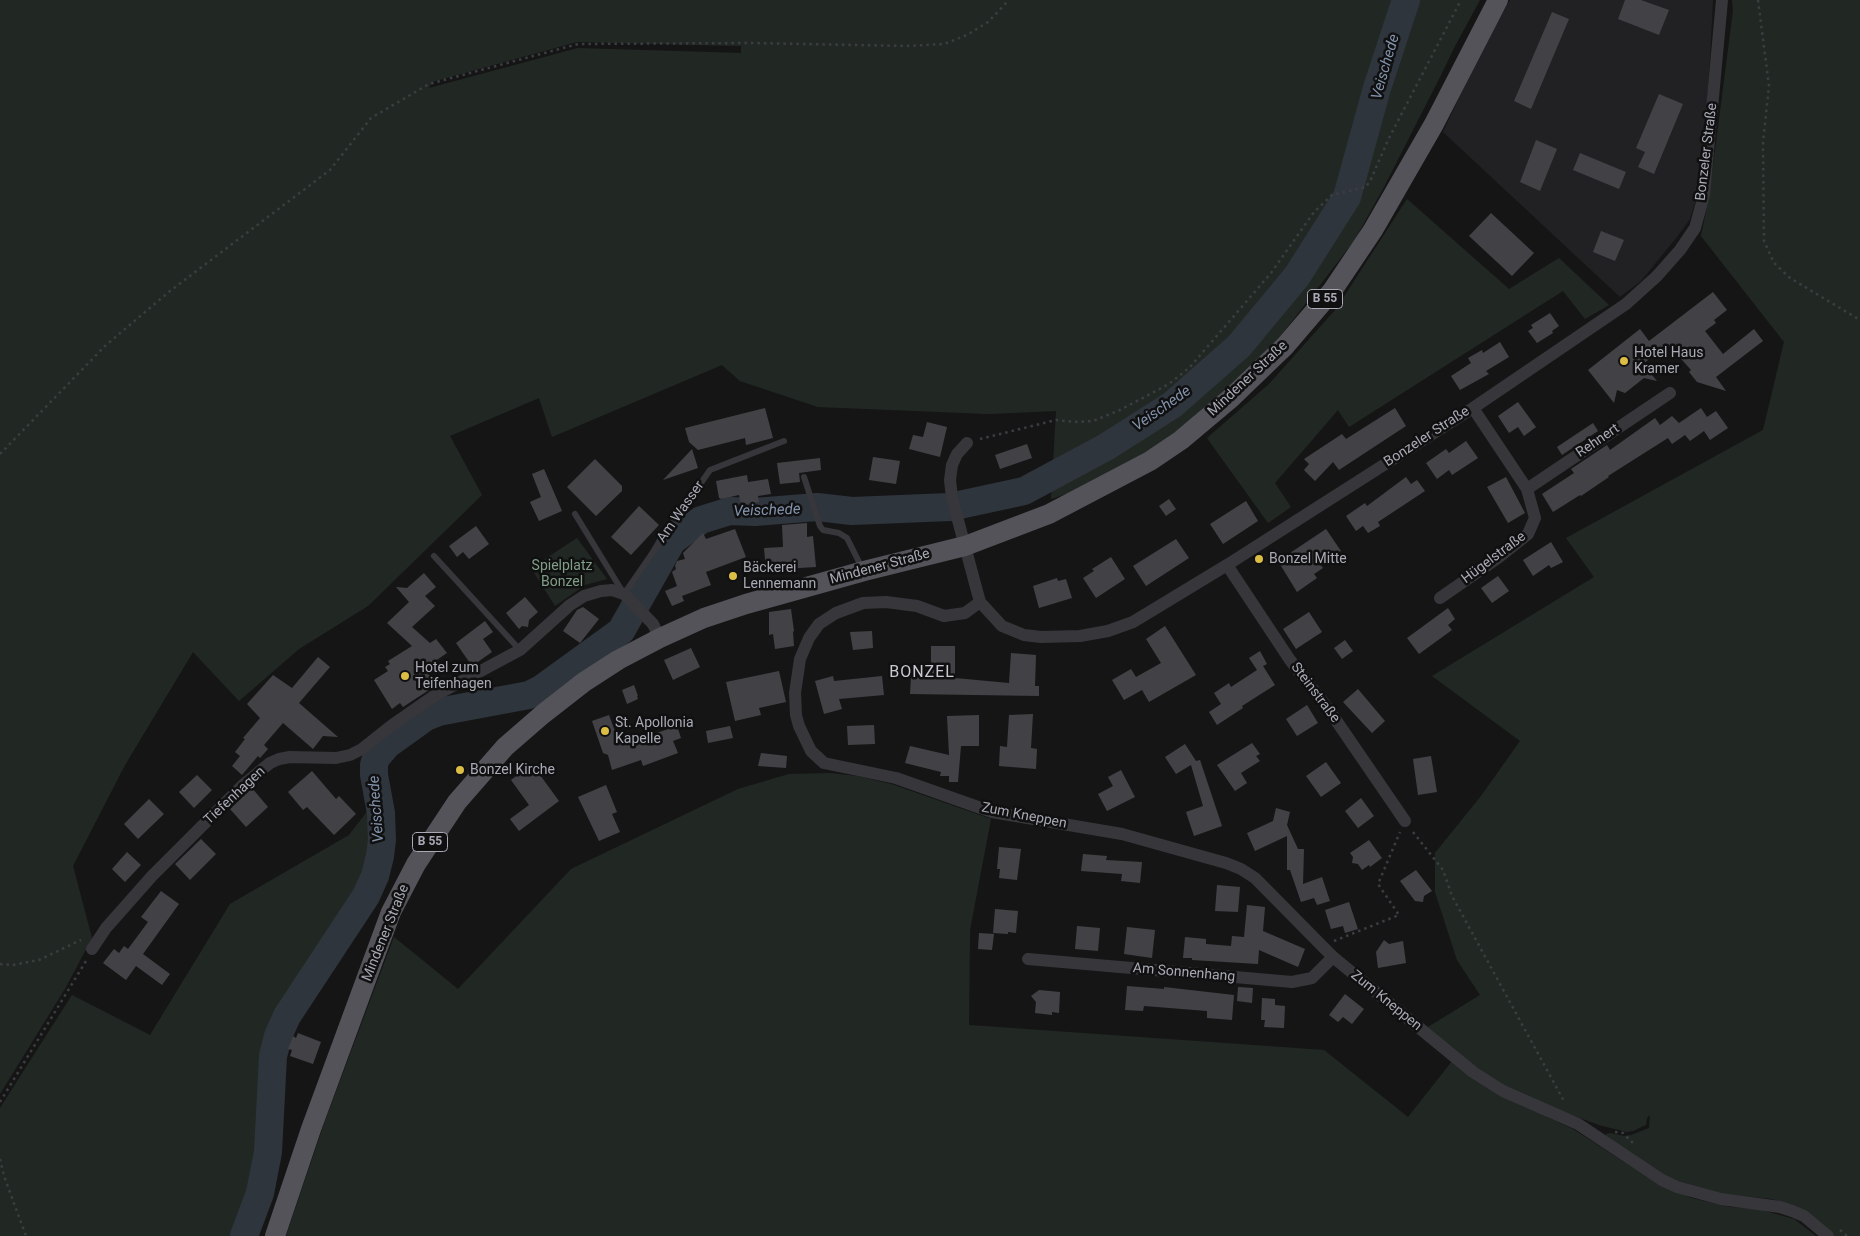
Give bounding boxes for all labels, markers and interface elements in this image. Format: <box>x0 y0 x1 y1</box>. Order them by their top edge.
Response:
water label: Veischede <box>1368 32 1404 102</box>
street label: Bonzeler Straße <box>1693 102 1721 202</box>
road number: B 55 <box>1308 290 1342 308</box>
street label: Mindener Straße <box>1205 338 1291 420</box>
place label: Hotel Haus Kramer <box>1634 345 1703 378</box>
marker: Hotel Haus Kramer <box>1618 355 1630 367</box>
water label: Veischede <box>1129 382 1195 436</box>
street label: Bonzeler Straße <box>1381 403 1473 471</box>
street label: Rehnert <box>1573 420 1623 462</box>
street label: Am Wasser <box>654 478 708 546</box>
water label: Veischede <box>733 501 801 521</box>
street label: Hügelstraße <box>1459 528 1529 588</box>
street label: Mindener Straße <box>828 546 932 588</box>
place label: Bonzel Mitte <box>1269 551 1347 567</box>
marker: Bonzel Mitte <box>1253 553 1265 565</box>
park label: Spielplatz Bonzel <box>532 558 592 590</box>
place label: Bäckerei Lennemann <box>743 560 816 592</box>
marker: Bäckerei Lennemann <box>727 570 739 582</box>
place label: Hotel zum Teifenhagen <box>415 660 492 692</box>
street label: Steinstraße <box>1287 660 1343 726</box>
district label: BONZEL <box>888 663 956 683</box>
marker: Hotel zum Teifenhagen <box>399 670 411 682</box>
place label: St. Apollonia Kapelle <box>615 715 694 748</box>
marker: St. Apollonia Kapelle <box>599 725 611 737</box>
place label: Bonzel Kirche <box>470 762 555 778</box>
street label: Tiefenhagen <box>201 763 269 829</box>
marker: Bonzel Kirche <box>454 764 466 776</box>
water label: Veischede <box>366 775 388 843</box>
street label: Zum Kneppen <box>980 800 1068 832</box>
road number: B 55 <box>412 832 448 852</box>
street label: Mindener Straße <box>359 882 413 984</box>
street label: Am Sonnenhang <box>1132 960 1236 986</box>
street label: Zum Kneppen <box>1347 967 1425 1035</box>

